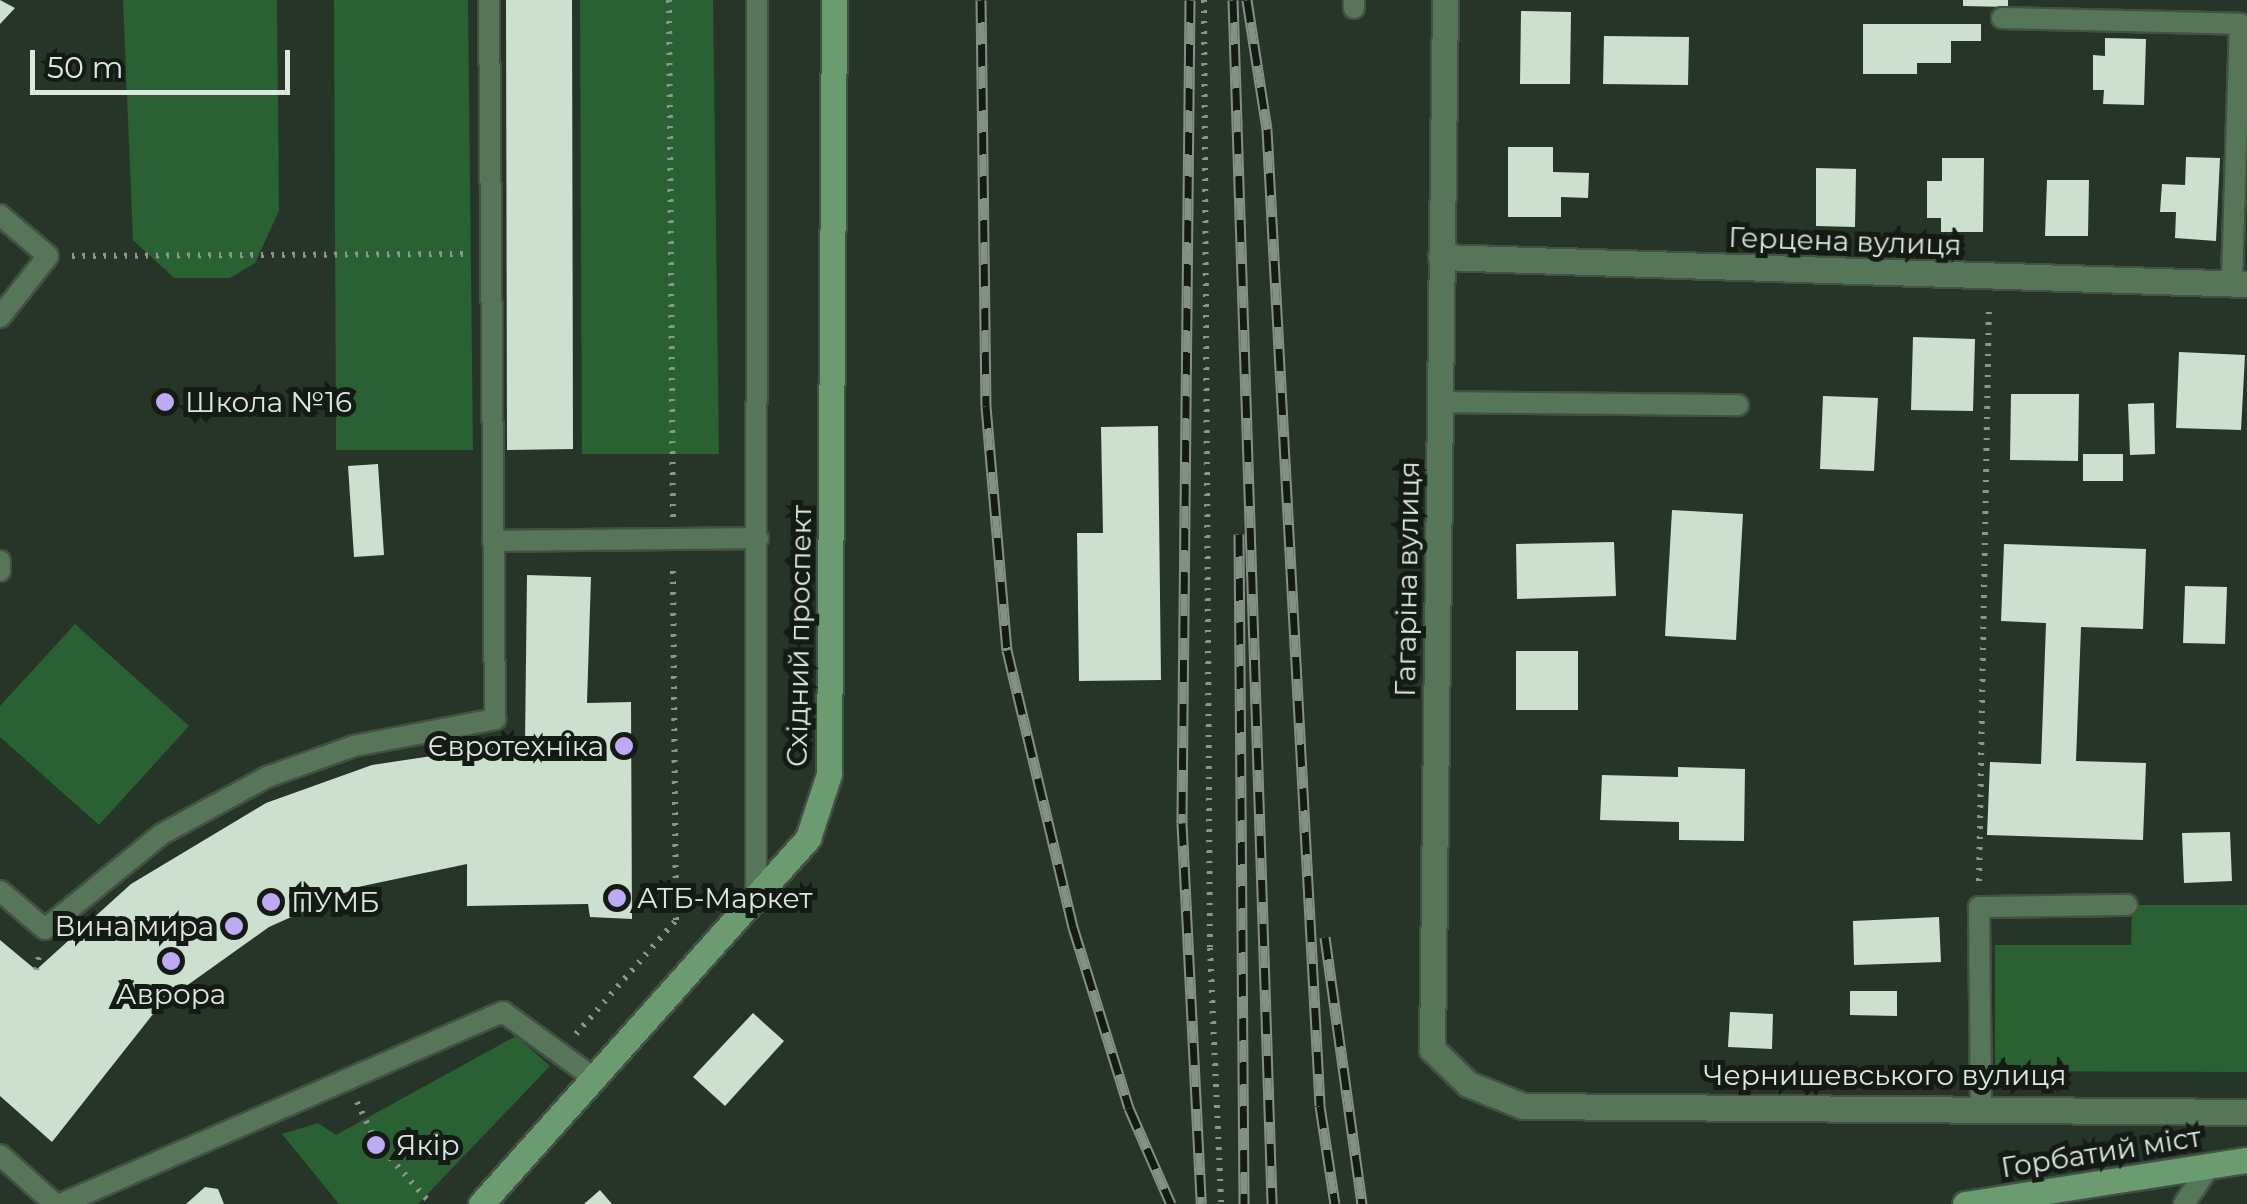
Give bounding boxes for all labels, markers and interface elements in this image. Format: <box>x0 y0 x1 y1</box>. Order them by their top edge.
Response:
scale bar <box>35 30 295 92</box>
text: 50 m <box>47 49 124 86</box>
street label: Герцена вулиця <box>1728 220 1962 262</box>
place label: Школа №16 <box>185 385 352 419</box>
marker: Школа №16 <box>154 391 176 413</box>
street label: Гагаріна вулиця <box>1388 461 1426 697</box>
street label: Східний проспект <box>780 505 818 767</box>
place label: Євротехніка <box>428 729 604 763</box>
marker: Євротехніка <box>613 735 635 757</box>
place label: АТБ-Маркет <box>637 881 813 915</box>
place label: ПУМБ <box>291 885 379 919</box>
marker: АТБ-Маркет <box>606 887 628 909</box>
marker: ПУМБ <box>260 891 282 913</box>
place label: Вина мира <box>54 909 214 943</box>
marker: Вина мира <box>223 915 245 937</box>
marker: Аврора <box>160 950 182 972</box>
place label: Аврора <box>116 977 226 1011</box>
street label: Чернишевського вулиця <box>1704 1058 2066 1092</box>
street label: Горбатий міст <box>1999 1120 2203 1184</box>
place label: Якір <box>396 1128 460 1162</box>
marker: Якір <box>365 1134 387 1156</box>

